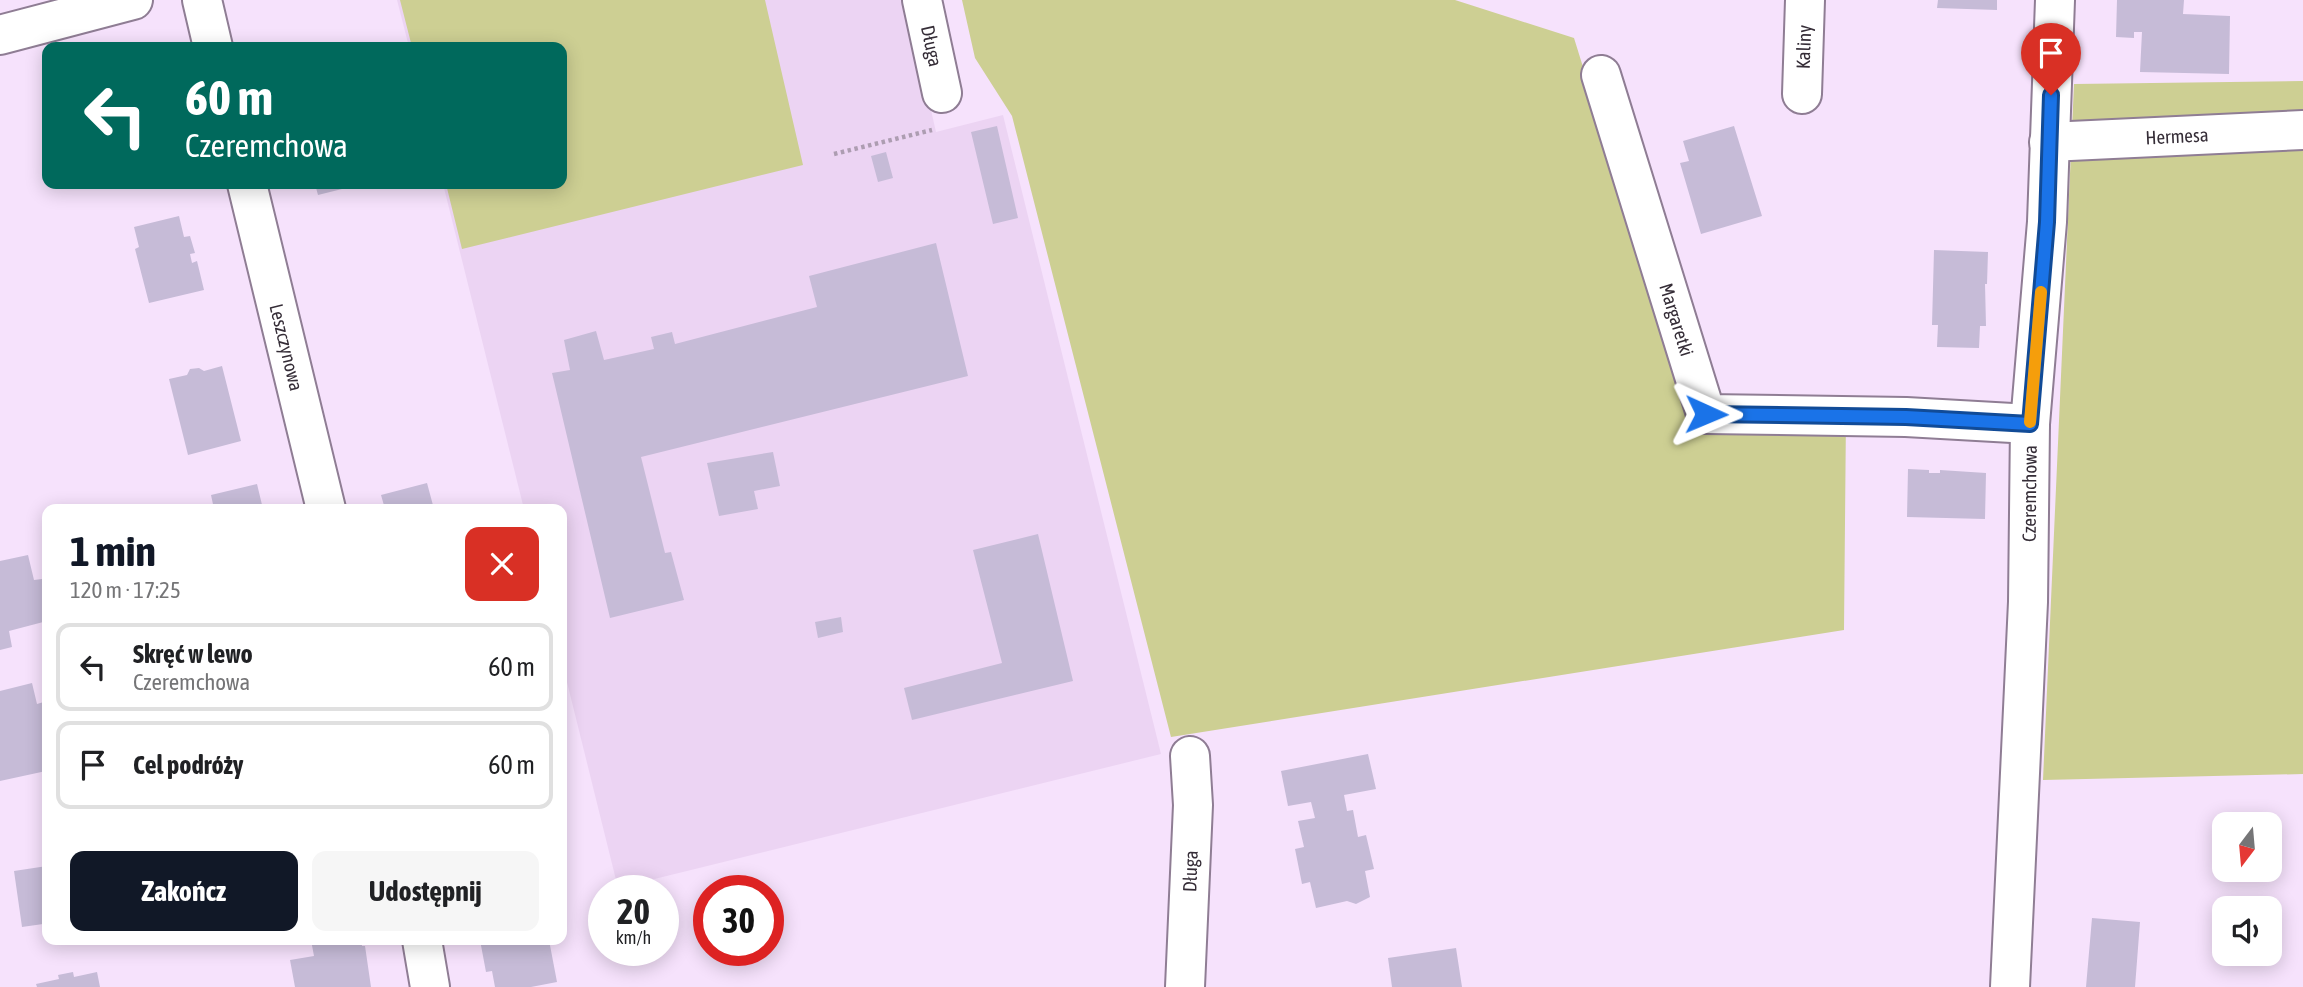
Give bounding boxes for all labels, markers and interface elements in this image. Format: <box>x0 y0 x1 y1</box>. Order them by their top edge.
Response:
street label: Długa <box>917 23 947 69</box>
pin <box>2021 23 2081 95</box>
street label: Kaliny <box>1792 24 1815 69</box>
icon: arrive <box>2032 34 2070 72</box>
text: 60 m <box>185 69 273 125</box>
icon: left <box>70 70 161 161</box>
street label: Hermesa <box>2145 123 2209 148</box>
text: Czeremchowa <box>185 127 348 164</box>
street label: Margaretki <box>1655 280 1698 359</box>
street label: Leszczynowa <box>265 301 308 393</box>
position arrow <box>1669 377 1743 451</box>
street label: Czeremchowa <box>2018 445 2041 542</box>
text: 1 min <box>70 527 156 575</box>
button: close <box>465 527 539 601</box>
text: 120 m · 17:25 <box>70 577 181 603</box>
text: Skręć w lewo <box>133 639 253 669</box>
icon: left <box>74 648 112 686</box>
text: 60 m <box>488 652 535 682</box>
text: Czeremchowa <box>133 669 250 695</box>
icon: arrive <box>74 746 112 784</box>
text: Cel podróży <box>133 750 244 780</box>
text: 60 m <box>488 750 535 780</box>
north arrow <box>2212 812 2282 882</box>
map controls <box>2212 812 2282 966</box>
street label: Długa <box>1178 850 1202 892</box>
button: Zakończ <box>70 851 298 931</box>
button: Udostępnij <box>312 851 539 931</box>
speed limit sign: 30 <box>693 875 784 966</box>
text: 20 <box>617 891 650 931</box>
button: sound <box>2212 896 2282 966</box>
text: km/h <box>616 927 651 948</box>

